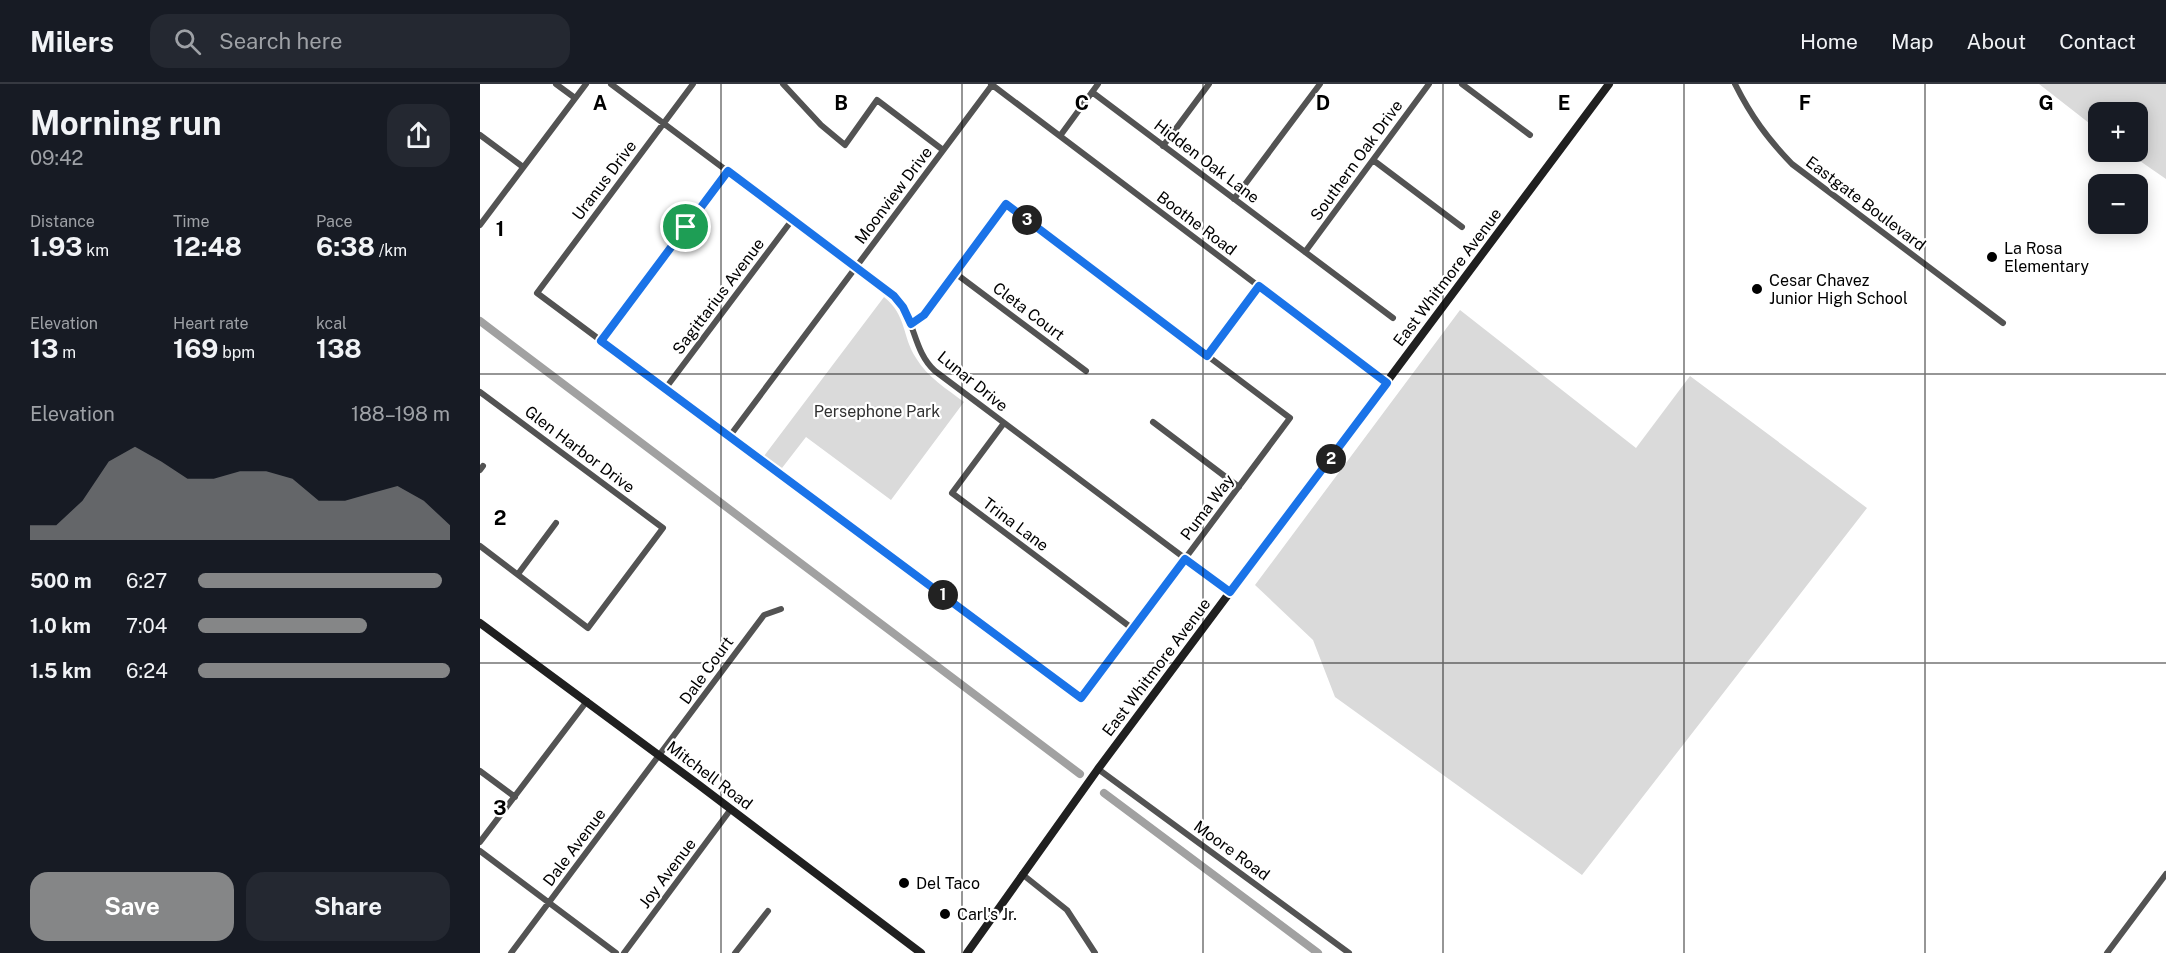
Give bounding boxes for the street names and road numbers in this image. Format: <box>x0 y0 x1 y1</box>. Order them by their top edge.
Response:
street label: Southern Oak Drive <box>1306 96 1406 224</box>
street label: Hidden Oak Lane <box>1150 116 1263 207</box>
street label: Uranus Drive <box>568 137 641 224</box>
street label: Moonview Drive <box>851 143 936 248</box>
street label: Eastgate Boulevard <box>1802 152 1929 255</box>
street label: Boothe Road <box>1153 187 1240 259</box>
street label: East Whitmore Avenue <box>1389 205 1505 350</box>
street label: Sagittarius Avenue <box>669 235 768 358</box>
street label: Cleta Court <box>989 278 1068 344</box>
street label: Lunar Drive <box>934 347 1012 416</box>
street label: Glen Harbor Drive <box>521 402 638 497</box>
street label: Puma Way <box>1177 470 1239 544</box>
street label: Trina Lane <box>979 494 1052 555</box>
street label: East Whitmore Avenue <box>1098 595 1214 740</box>
street label: Dale Court <box>676 633 737 708</box>
street label: Mitchell Road <box>663 737 756 814</box>
street label: Dale Avenue <box>539 805 610 890</box>
street label: Moore Road <box>1190 817 1273 884</box>
street label: Joy Avenue <box>635 835 700 912</box>

